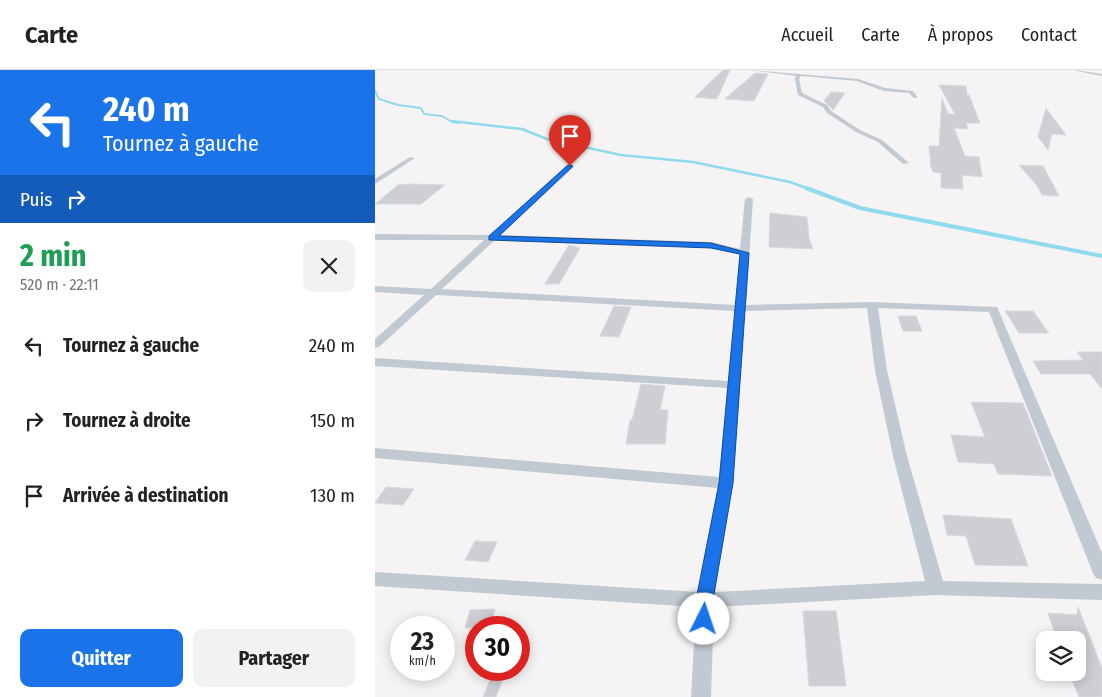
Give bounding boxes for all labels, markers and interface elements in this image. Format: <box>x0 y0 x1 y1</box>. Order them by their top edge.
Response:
text: Carte <box>25 21 78 49</box>
text: Accueil <box>781 24 833 46</box>
text: Carte <box>861 24 900 46</box>
text: À propos <box>928 24 993 46</box>
text: Contact <box>1021 24 1077 46</box>
text: 240 m <box>103 88 190 130</box>
icon: left <box>20 90 85 155</box>
pin <box>549 115 591 166</box>
icon: arrive <box>556 122 584 150</box>
text: Tournez à gauche <box>103 130 259 157</box>
icon: right <box>62 185 90 213</box>
text: Puis <box>20 188 52 211</box>
text: 2 min <box>20 238 87 274</box>
button: close <box>303 240 355 292</box>
text: 520 m · 22:11 <box>20 275 99 294</box>
icon: left <box>20 332 48 360</box>
text: Tournez à gauche <box>63 334 199 357</box>
text: 240 m <box>309 334 355 357</box>
icon: right <box>20 407 48 435</box>
text: Tournez à droite <box>63 409 191 432</box>
text: 150 m <box>310 409 355 432</box>
icon: arrive <box>20 482 48 510</box>
text: Arrivée à destination <box>63 484 229 507</box>
text: 130 m <box>310 484 355 507</box>
position arrow <box>677 592 729 644</box>
speed limit sign: 30 <box>465 616 530 681</box>
text: 23 <box>411 627 434 657</box>
button: Quitter <box>20 629 183 687</box>
button: Partager <box>193 629 355 687</box>
map controls <box>1036 631 1086 681</box>
button: layers <box>1036 631 1086 681</box>
text: km/h <box>409 654 436 668</box>

